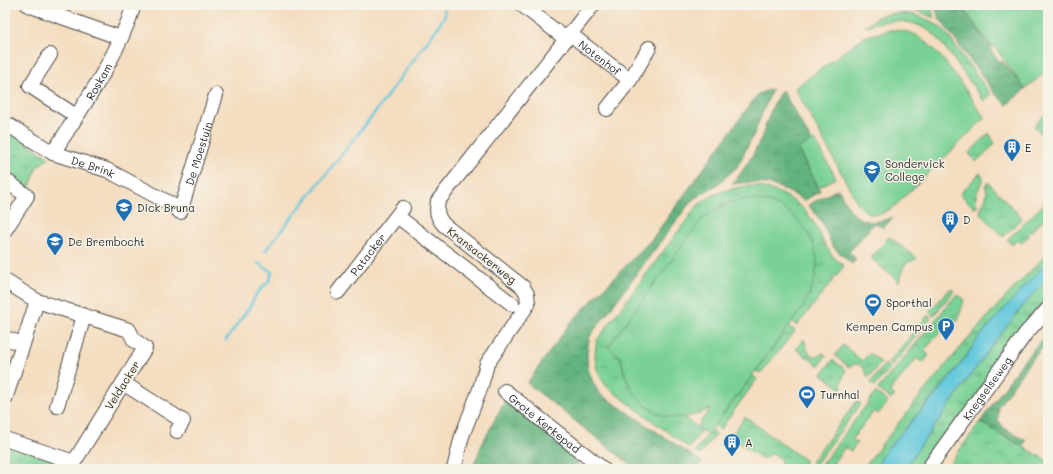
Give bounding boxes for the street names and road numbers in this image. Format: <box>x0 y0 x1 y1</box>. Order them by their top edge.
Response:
street label: Notenhof <box>576 36 625 79</box>
street label: Roskam <box>82 60 115 102</box>
street label: De Moestuin <box>181 120 215 187</box>
street label: De Brink <box>69 152 118 181</box>
street label: Kransackerweg <box>444 223 520 287</box>
street label: Patacker <box>346 230 389 278</box>
street label: Knegselseweg <box>958 353 1014 423</box>
street label: Veldacker <box>101 358 143 412</box>
street label: Grote Kerkepad <box>506 390 584 456</box>

